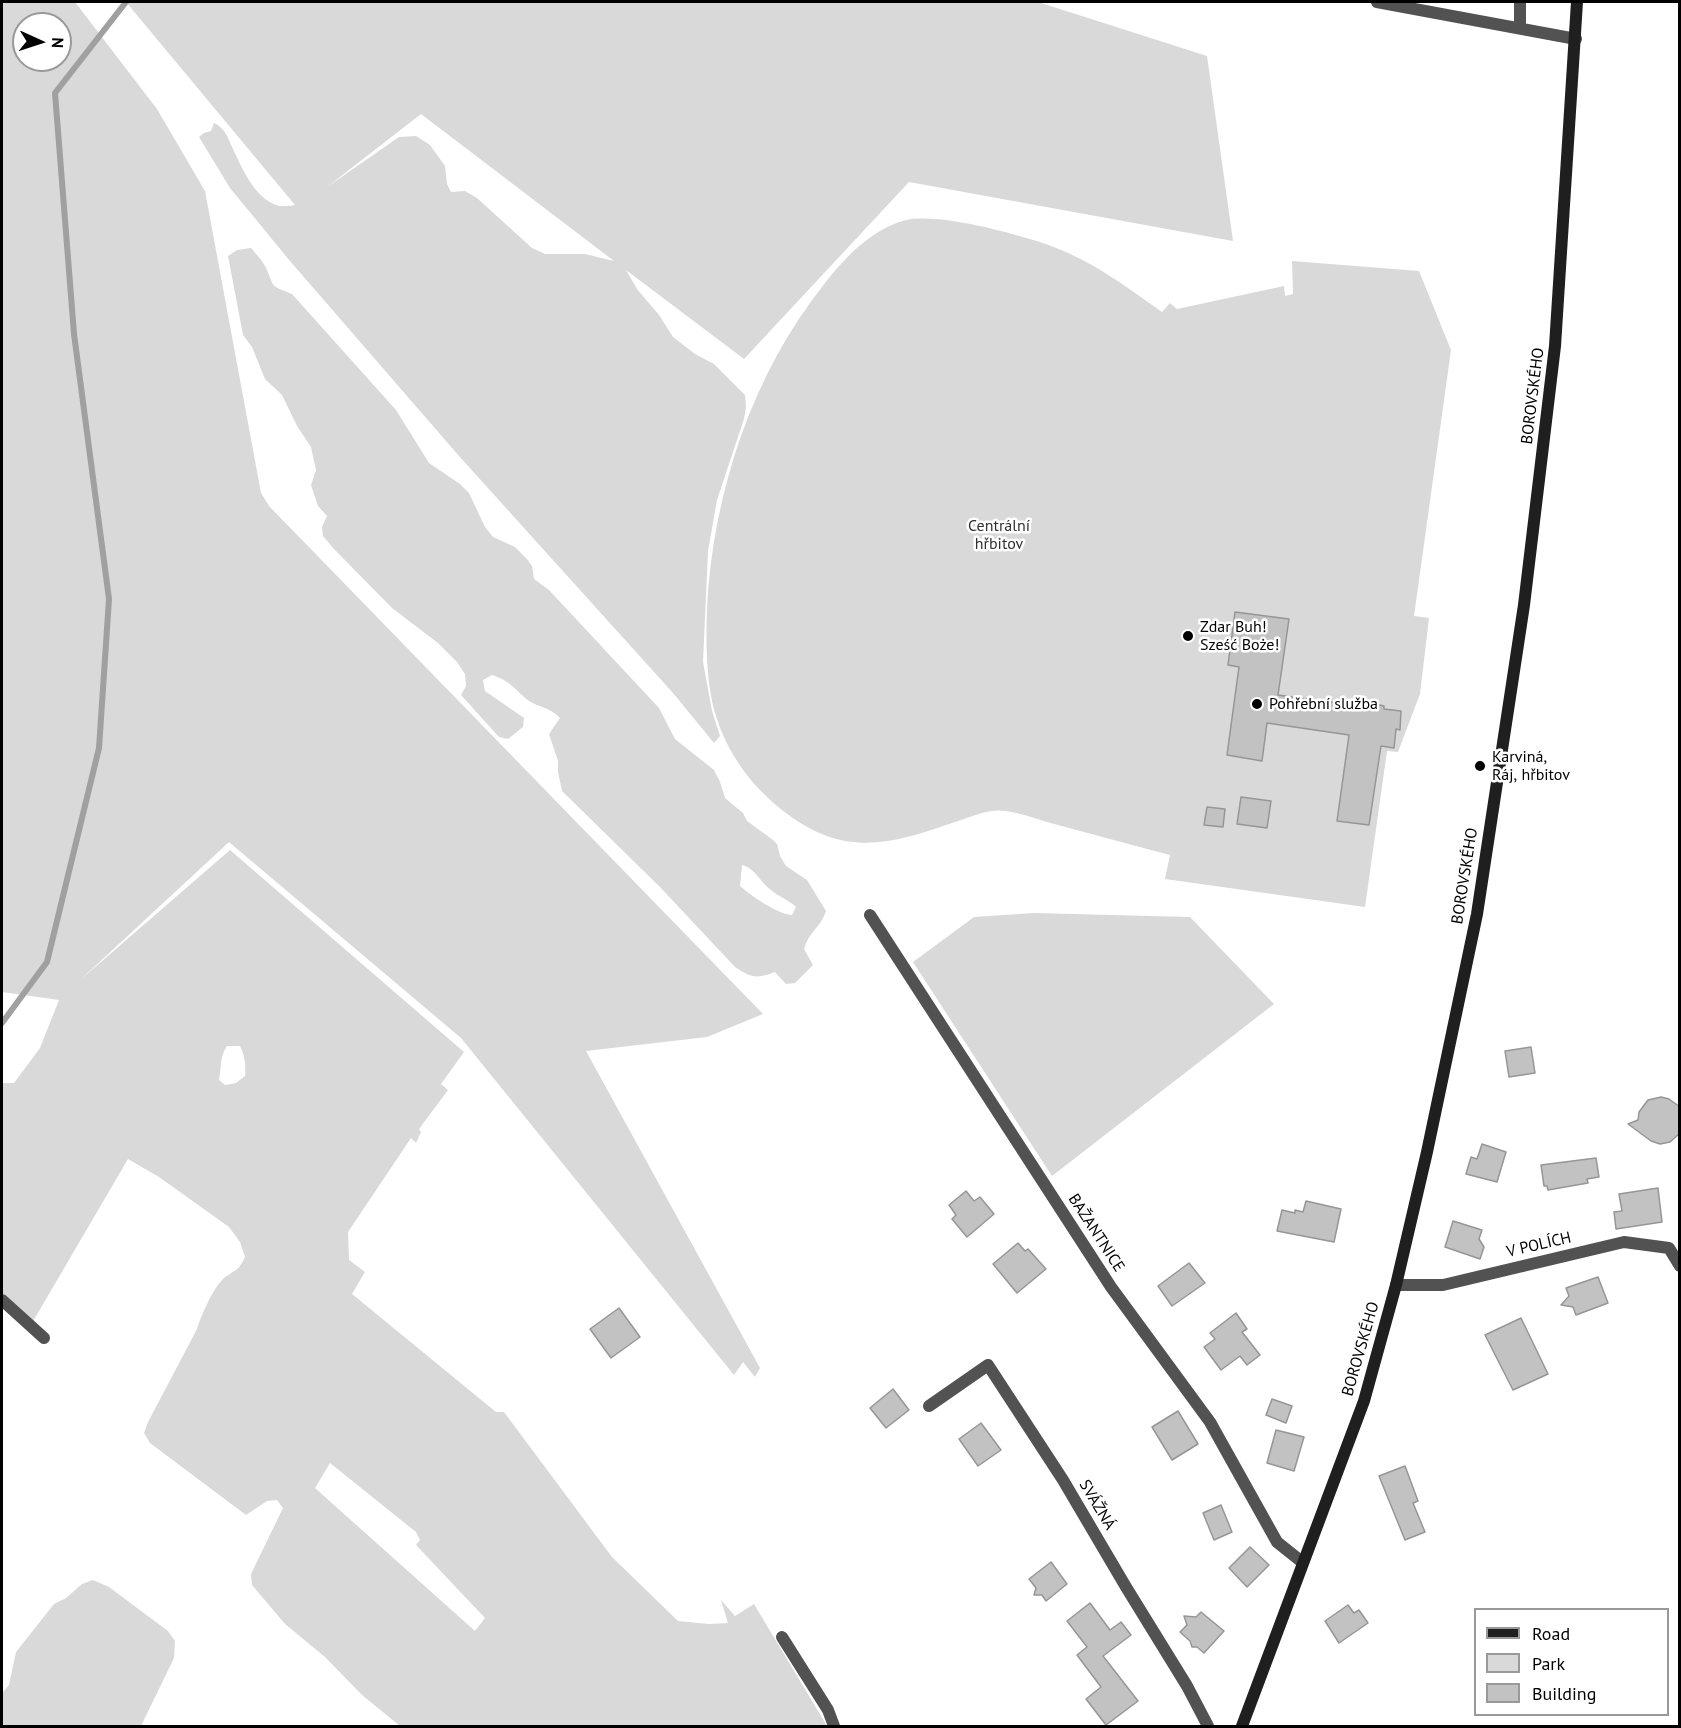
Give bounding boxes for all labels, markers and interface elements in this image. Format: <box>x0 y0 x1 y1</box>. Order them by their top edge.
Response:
north arrow <box>12 12 72 72</box>
text: N <box>48 37 68 49</box>
street label: BOROVSKÉHO <box>1518 347 1548 445</box>
park label: Centrální hřbitov <box>968 516 1030 554</box>
place label: Zdar Buh! Sześć Boże! <box>1200 617 1279 655</box>
marker: Zdar Buh! Sześć Boże! <box>1181 629 1195 643</box>
place label: Pohřební služba <box>1269 694 1378 714</box>
marker: Pohřební služba <box>1250 697 1264 711</box>
place label: Karviná, Ráj, hřbitov <box>1492 747 1570 785</box>
marker: Karviná, Ráj, hřbitov <box>1473 759 1487 773</box>
street label: BOROVSKÉHO <box>1448 826 1482 926</box>
street label: BAŽANTNICE <box>1064 1190 1128 1276</box>
street label: V POLÍCH <box>1505 1228 1573 1262</box>
street label: BOROVSKÉHO <box>1338 1300 1384 1398</box>
street label: SVÁŽNÁ <box>1075 1477 1119 1533</box>
legend <box>1474 1608 1669 1716</box>
text: Road <box>1532 1622 1570 1645</box>
text: Park <box>1532 1652 1565 1675</box>
text: Building <box>1532 1682 1596 1705</box>

